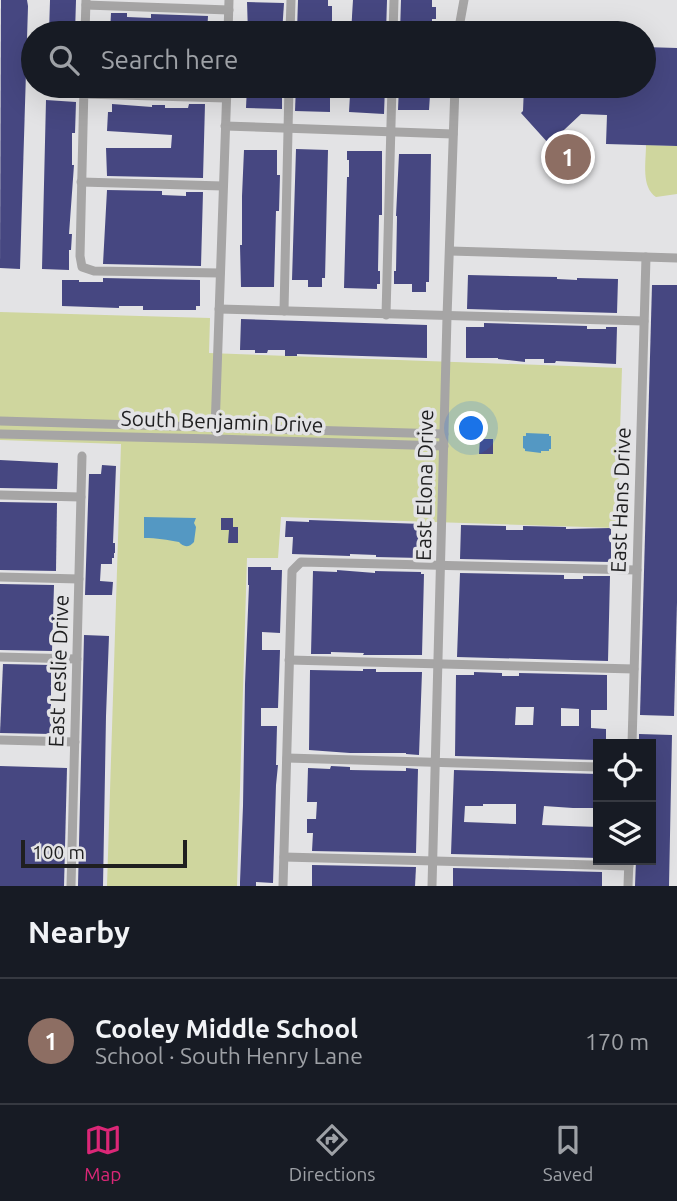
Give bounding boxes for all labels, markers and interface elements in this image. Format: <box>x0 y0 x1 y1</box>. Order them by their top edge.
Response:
search box <box>21 21 656 98</box>
icon: search <box>45 41 83 79</box>
text: Search here <box>101 45 238 74</box>
pin: 1 <box>545 131 591 183</box>
street label: South Benjamin Drive <box>120 405 324 437</box>
street label: East Elona Drive <box>411 409 437 561</box>
your location <box>454 411 488 445</box>
street label: East Hans Drive <box>605 427 635 573</box>
street label: East Leslie Drive <box>43 594 73 748</box>
map controls <box>593 739 656 865</box>
button: locate <box>593 739 656 802</box>
button: layers <box>593 802 656 865</box>
scale bar <box>21 837 187 869</box>
text: 100 m <box>32 841 85 863</box>
text: Nearby <box>28 915 130 949</box>
text: Cooley Middle School <box>95 1014 358 1043</box>
text: 1 <box>45 1029 57 1054</box>
text: 170 m <box>585 1029 649 1054</box>
text: School · South Henry Lane <box>95 1043 363 1068</box>
tab: Map <box>84 1121 122 1185</box>
tab: Directions <box>289 1121 376 1185</box>
tab: Saved <box>543 1121 593 1185</box>

